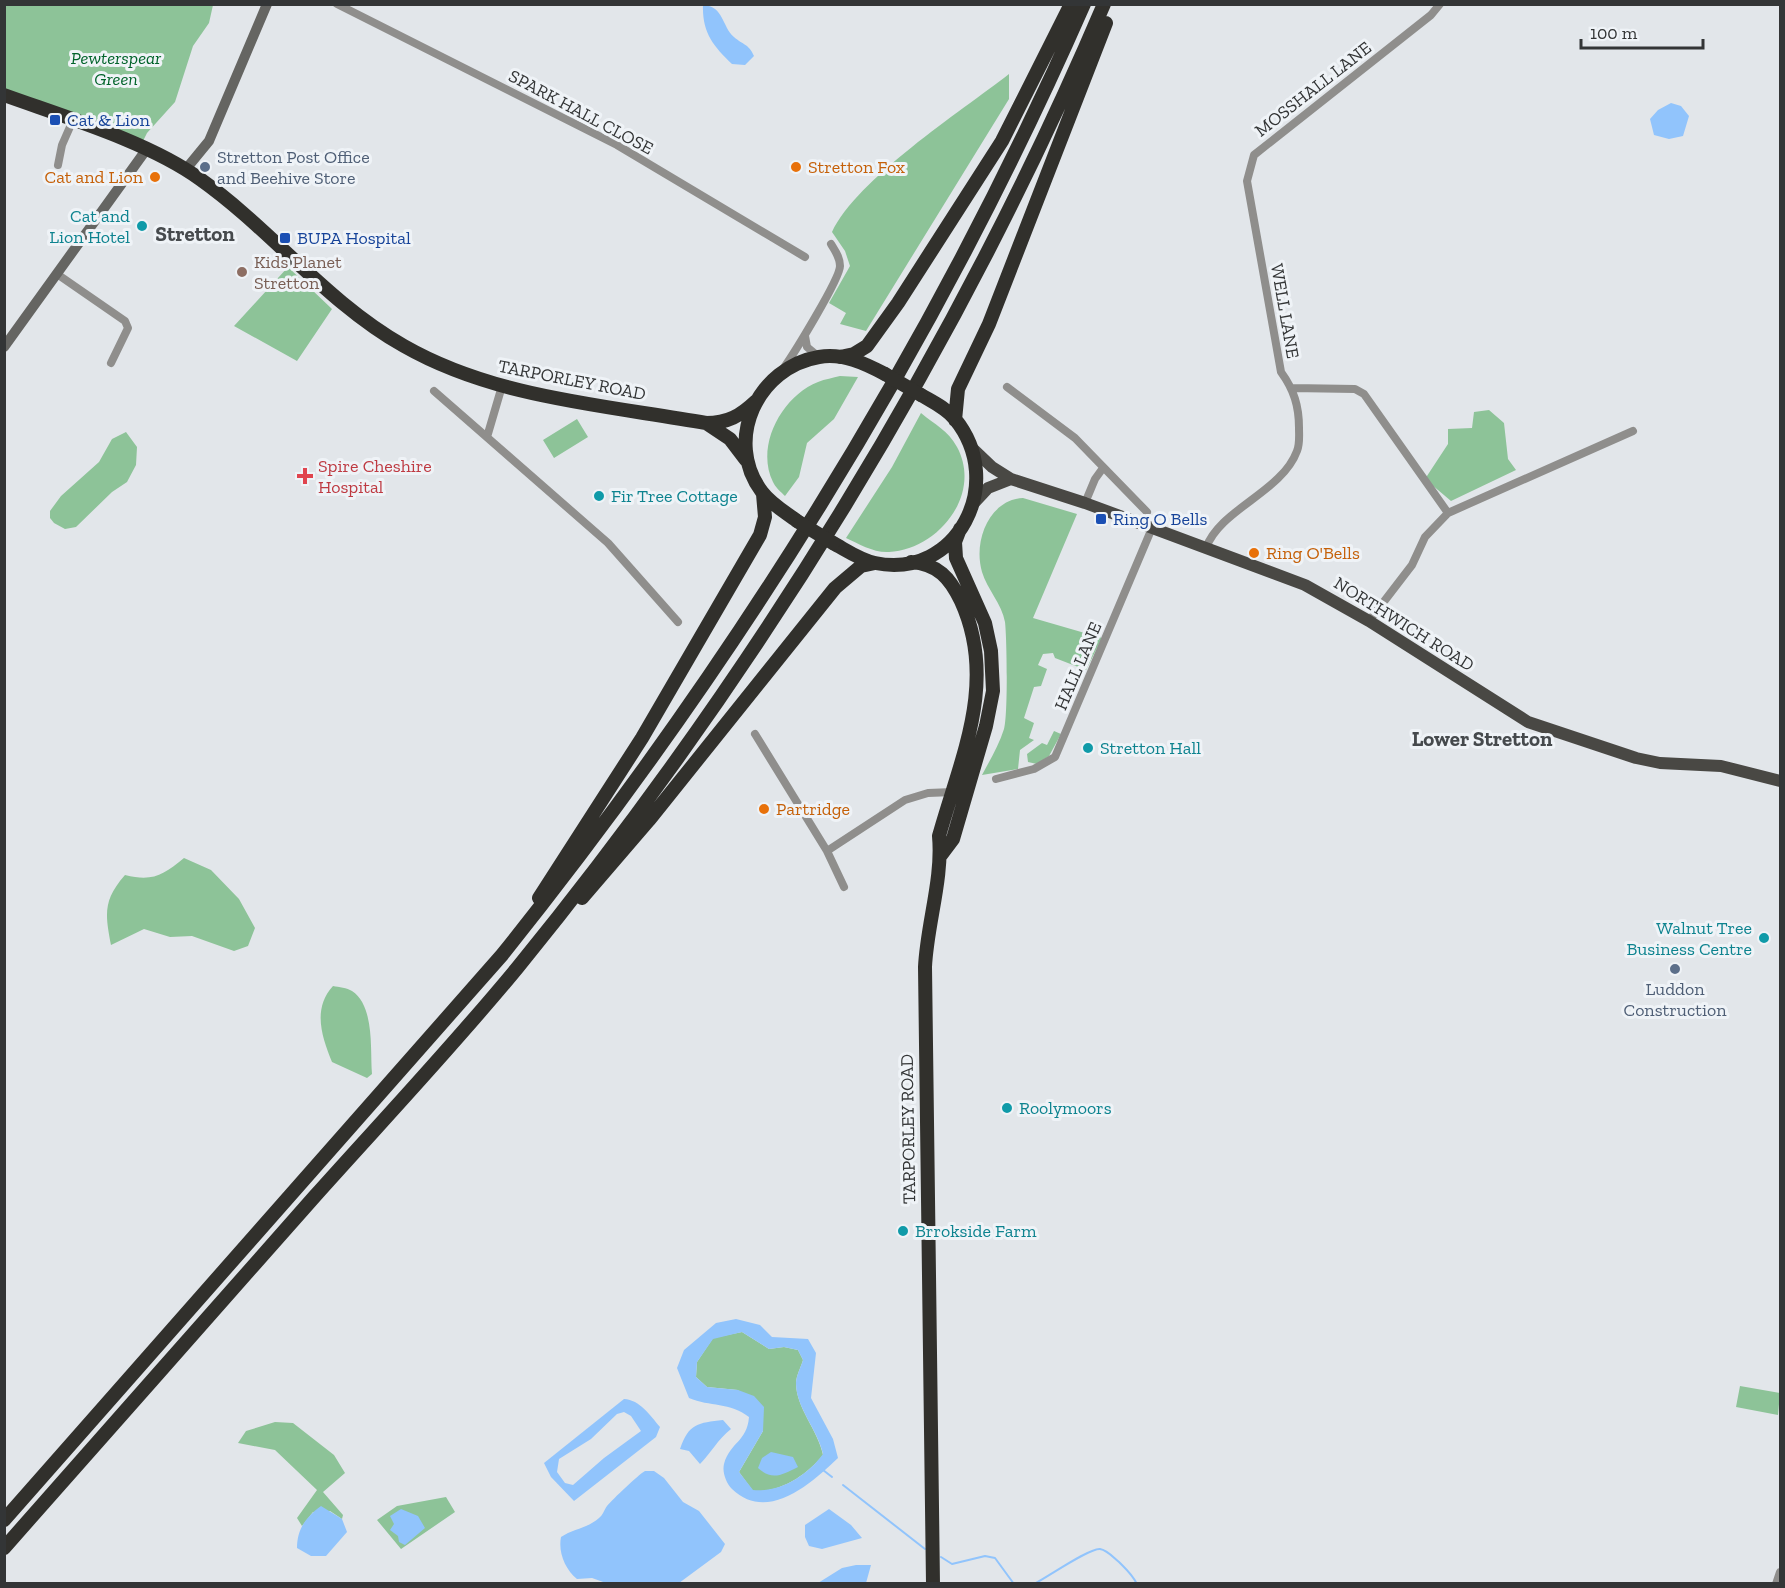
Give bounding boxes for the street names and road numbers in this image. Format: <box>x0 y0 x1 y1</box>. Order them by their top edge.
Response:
street label: MOSSHALL LANE <box>1250 37 1376 141</box>
street label: SPARK HALL CLOSE <box>505 65 657 159</box>
street label: WELL LANE <box>1266 262 1304 360</box>
street label: TARPORLEY ROAD <box>496 355 648 405</box>
street label: NORTHWICH ROAD <box>1330 572 1478 676</box>
street label: HALL LANE <box>1050 618 1106 714</box>
street label: TARPORLEY ROAD <box>896 1054 920 1204</box>

